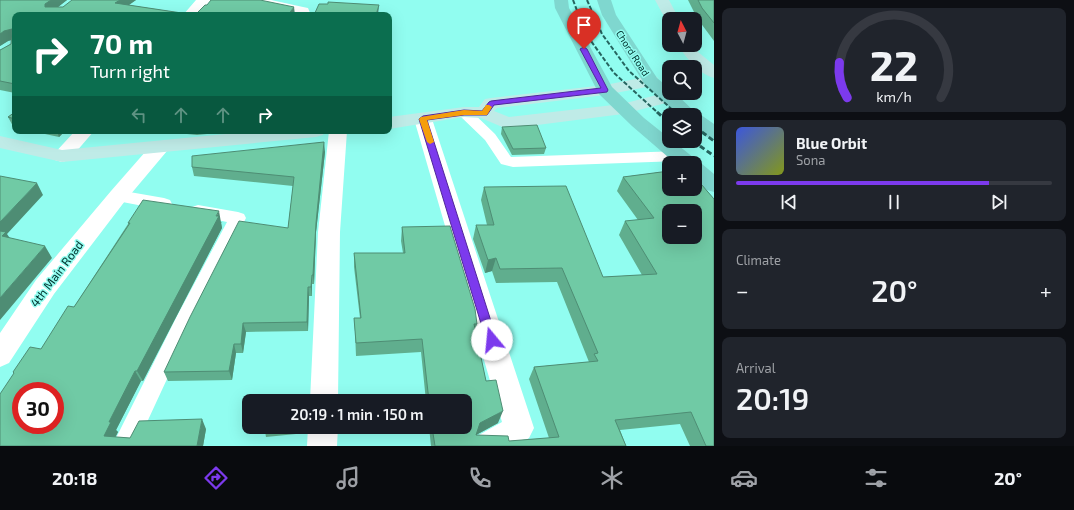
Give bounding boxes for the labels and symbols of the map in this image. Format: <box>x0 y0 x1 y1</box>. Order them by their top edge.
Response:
pin <box>567 8 601 49</box>
north arrow <box>662 12 702 52</box>
street label: Chord Road <box>614 28 652 78</box>
street label: 4th Main Road <box>27 238 86 309</box>
position arrow <box>471 319 513 361</box>
speed limit sign: 30 <box>12 382 64 434</box>

